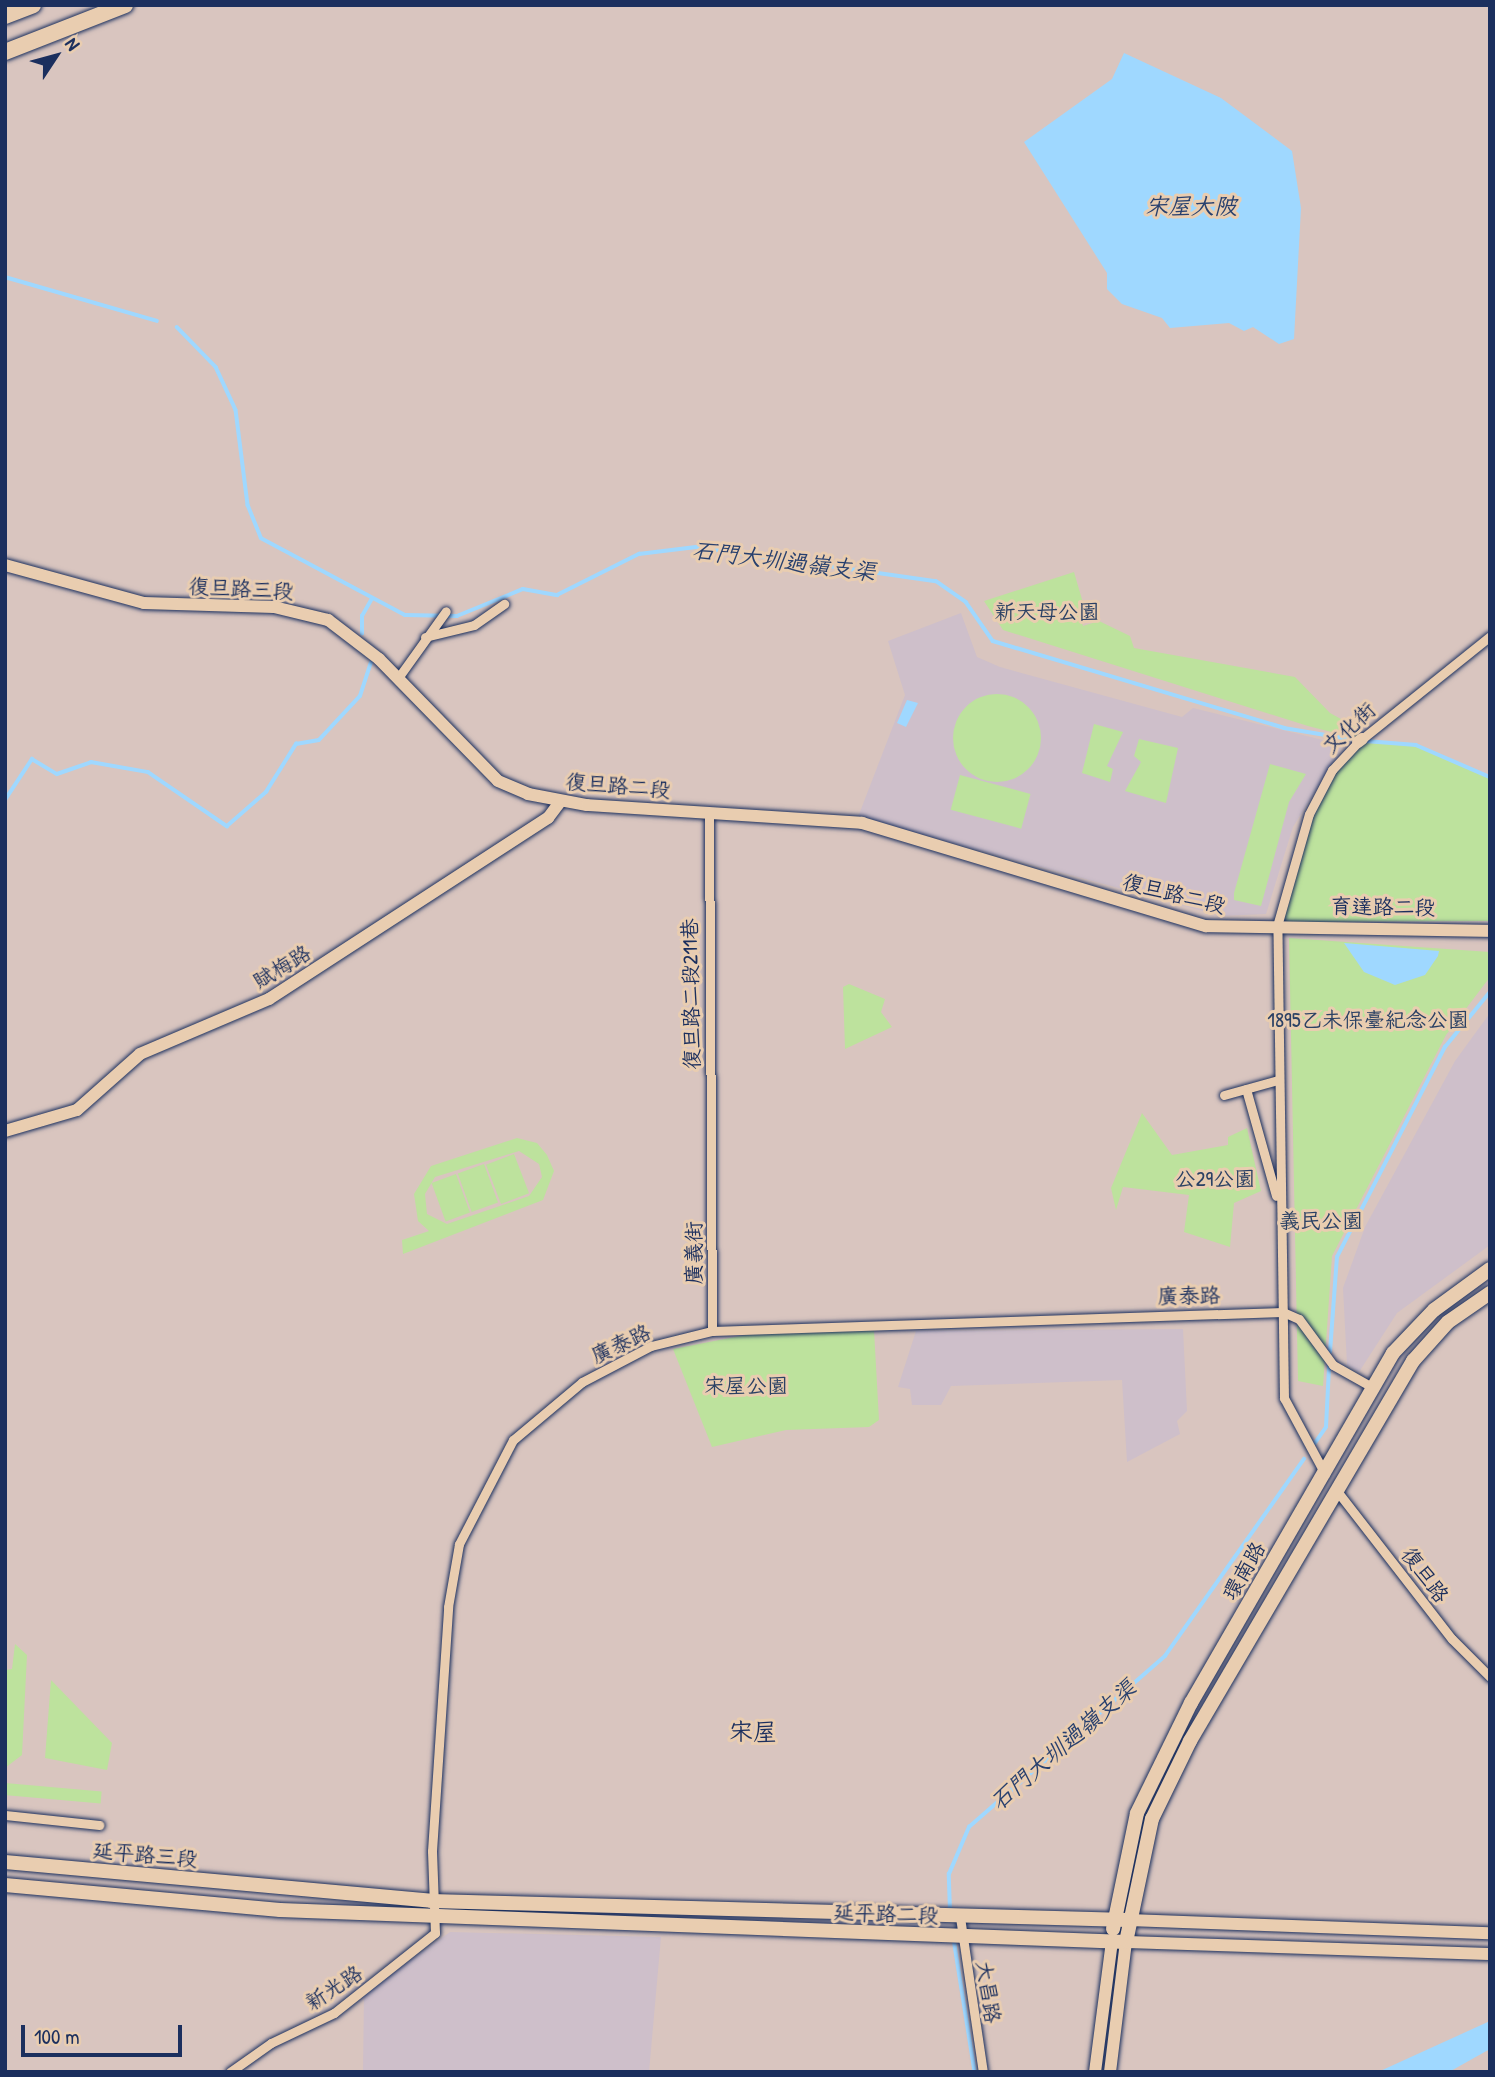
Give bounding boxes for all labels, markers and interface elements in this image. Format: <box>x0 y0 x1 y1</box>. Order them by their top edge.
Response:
north arrow <box>21 21 91 91</box>
text: N <box>59 32 86 55</box>
water label: 宋屋大陂 <box>1145 192 1237 220</box>
water label: 石門大圳過嶺支渠 <box>691 536 877 586</box>
street label: 復旦路三段 <box>188 574 294 604</box>
park label: 新天母公園 <box>995 599 1099 625</box>
street label: 文化街 <box>1317 697 1381 759</box>
street label: 復旦路二段 <box>565 769 671 803</box>
street label: 復旦路二段 <box>1120 869 1228 919</box>
street label: 育達路二段 <box>1330 893 1436 921</box>
street label: 復旦路二段211巷 <box>677 918 705 1070</box>
street label: 賦梅路 <box>249 940 315 994</box>
park label: 1895乙未保臺紀念公園 <box>1267 1007 1469 1033</box>
park label: 公29公園 <box>1175 1166 1255 1192</box>
park label: 義民公園 <box>1279 1208 1363 1234</box>
street label: 廣義街 <box>681 1222 707 1284</box>
street label: 廣泰路 <box>1157 1283 1221 1309</box>
street label: 廣泰路 <box>587 1319 655 1369</box>
park label: 宋屋公園 <box>704 1373 788 1399</box>
street label: 環南路 <box>1217 1537 1271 1605</box>
street label: 復旦路 <box>1396 1542 1454 1608</box>
water label: 石門大圳過嶺支渠 <box>985 1674 1141 1816</box>
district label: 宋屋 <box>729 1718 777 1746</box>
street label: 延平路三段 <box>92 1838 198 1872</box>
street label: 延平路二段 <box>833 1900 939 1928</box>
street label: 大昌路 <box>971 1959 1005 2025</box>
street label: 新光路 <box>301 1960 367 2016</box>
scale bar <box>24 2010 186 2054</box>
text: 100 m <box>34 2022 80 2051</box>

